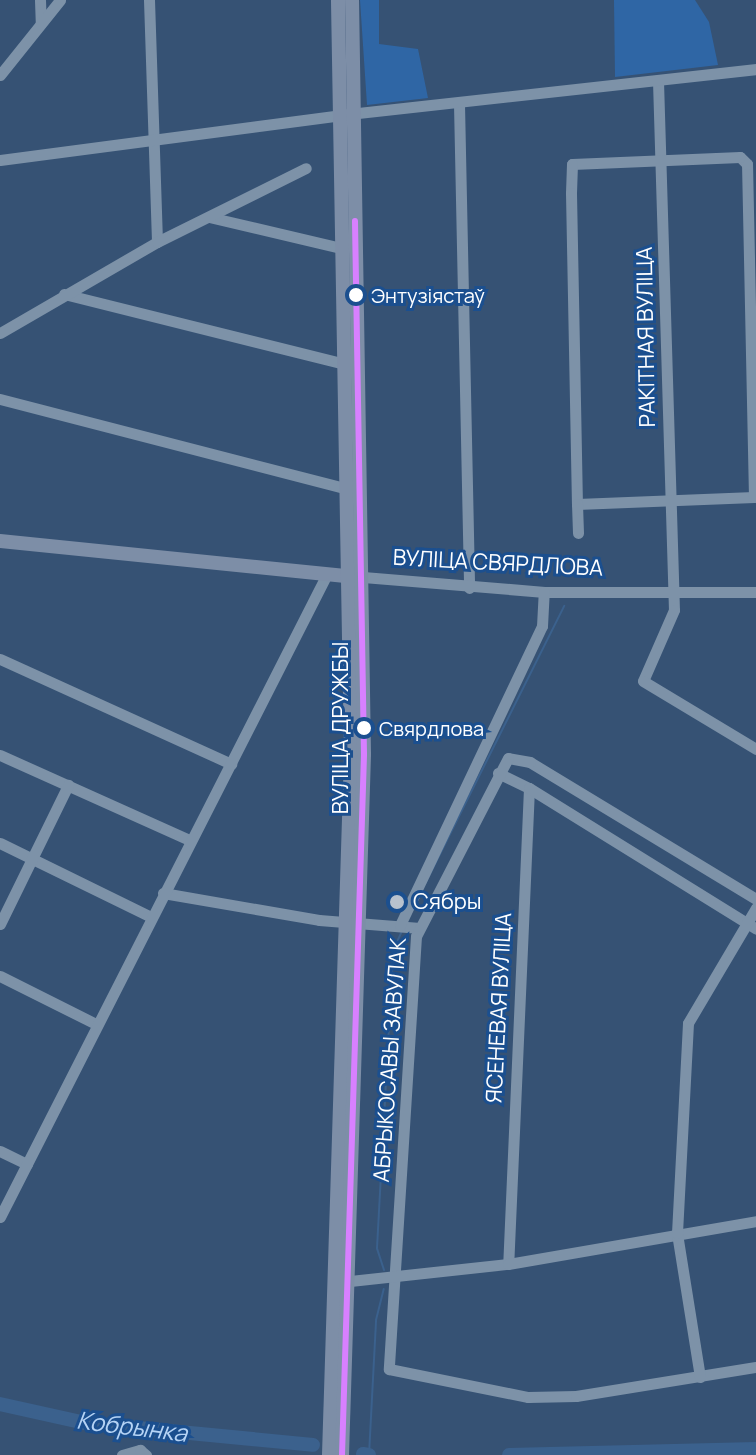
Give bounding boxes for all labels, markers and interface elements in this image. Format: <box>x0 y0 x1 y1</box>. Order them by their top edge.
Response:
street label: РАКІТНАЯ ВУЛІЦА <box>631 246 661 428</box>
place label: Энтузіястаў <box>371 283 485 307</box>
marker: Энтузіястаў <box>348 287 364 303</box>
street label: ВУЛІЦА СВЯРДЛОВА <box>392 544 604 582</box>
street label: ВУЛІЦА ДРУЖБЫ <box>328 642 354 814</box>
place label: Свярдлова <box>379 716 484 740</box>
marker: Свярдлова <box>356 720 372 736</box>
place label: Сябры <box>413 889 481 915</box>
marker: Сябры <box>388 893 406 911</box>
street label: ЯСЕНЕВАЯ ВУЛІЦА <box>481 912 517 1104</box>
street label: АБРЫКОСАВЫ ЗАВУЛАК <box>368 937 412 1183</box>
water label: Кобрынка <box>75 1405 189 1447</box>

